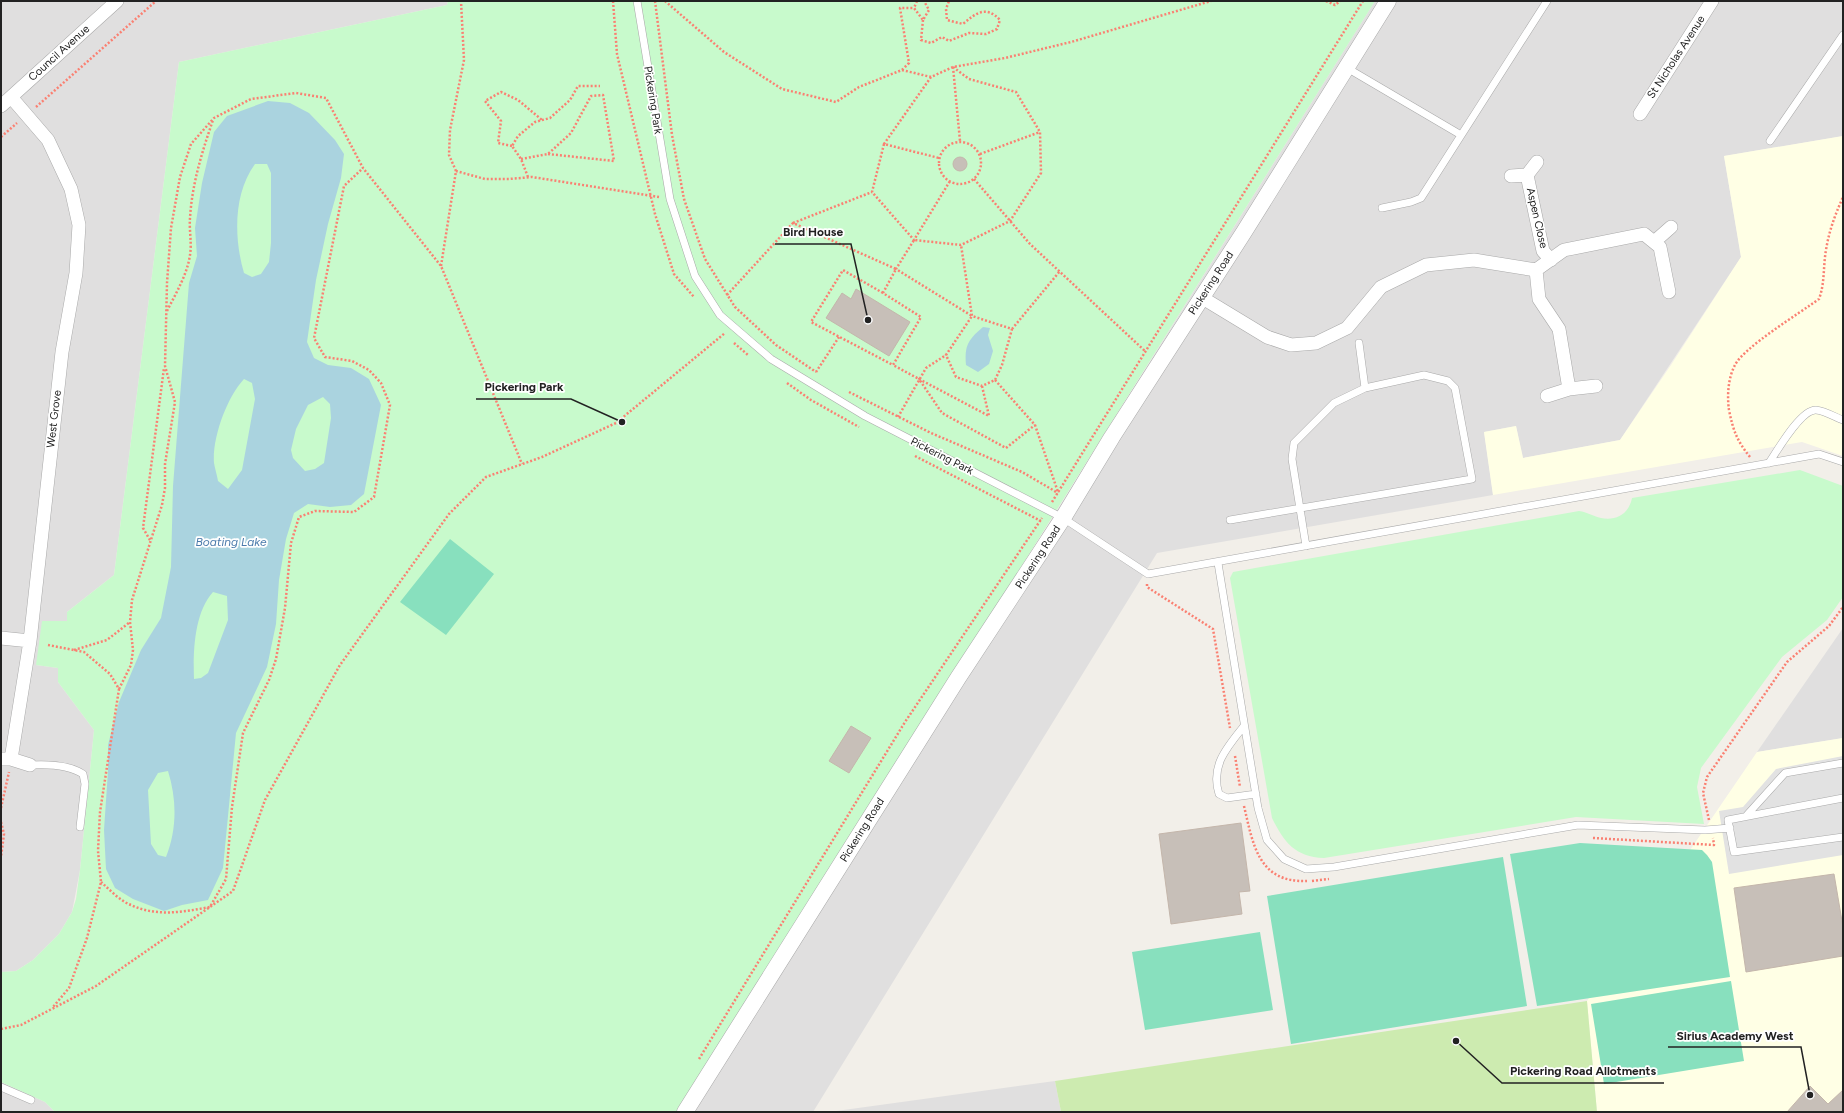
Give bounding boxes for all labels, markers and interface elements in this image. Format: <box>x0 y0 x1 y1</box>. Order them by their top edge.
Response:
street label: St Nicholas Avenue <box>1644 13 1708 101</box>
street label: Council Avenue <box>26 22 92 84</box>
street label: Pickering Park <box>641 65 665 136</box>
street label: Aspen Close <box>1524 186 1550 250</box>
callout: Bird House <box>775 220 851 244</box>
text: Bird House <box>783 225 843 239</box>
street label: Pickering Road <box>1186 249 1236 317</box>
callout: Pickering Park <box>476 375 571 399</box>
text: Pickering Park <box>485 380 564 394</box>
street label: West Grove <box>44 389 64 449</box>
street label: Pickering Park <box>908 435 976 478</box>
street label: Pickering Road <box>1013 523 1063 591</box>
water label: Boating Lake <box>195 535 267 549</box>
street label: Pickering Road <box>837 796 887 864</box>
callout: Sirius Academy West <box>1668 1023 1801 1047</box>
text: Sirius Academy West <box>1677 1029 1794 1043</box>
callout: Pickering Road Allotments <box>1502 1059 1664 1083</box>
text: Pickering Road Allotments <box>1510 1064 1656 1078</box>

